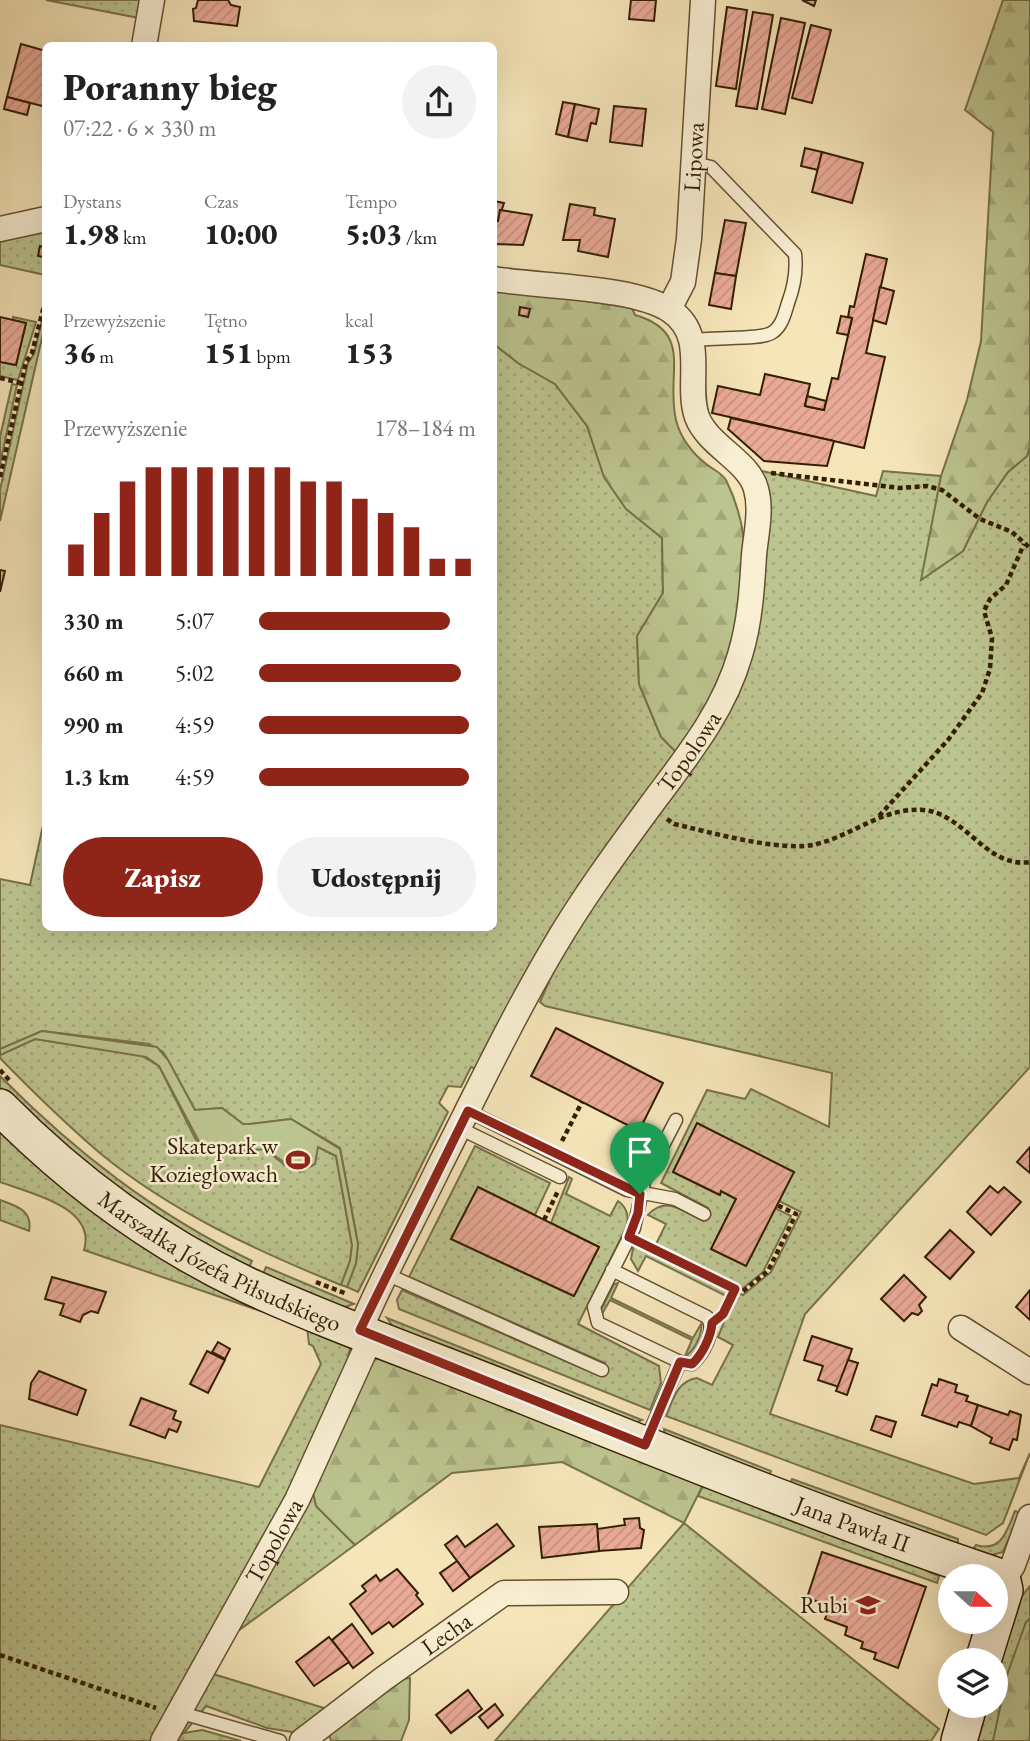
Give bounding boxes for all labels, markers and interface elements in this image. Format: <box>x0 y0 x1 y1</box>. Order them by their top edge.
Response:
text: Poranny bieg <box>63 62 277 111</box>
button: share <box>402 65 476 139</box>
text: 07:22 · 6 × 330 m <box>63 113 216 143</box>
street label: Lipowa <box>676 121 711 193</box>
text: Dystans <box>63 189 122 214</box>
text: Czas <box>204 189 238 214</box>
text: Tempo <box>345 189 397 214</box>
text: 1.98 <box>63 214 119 253</box>
text: 10:00 <box>204 214 277 253</box>
text: 5:03 <box>345 214 402 253</box>
text: km <box>119 225 147 250</box>
text: /km <box>402 225 437 250</box>
text: Przewyższenie <box>63 308 166 333</box>
text: Tętno <box>204 308 247 333</box>
text: kcal <box>345 308 374 333</box>
text: 36 <box>63 333 95 372</box>
text: 151 <box>204 333 253 372</box>
text: 153 <box>345 333 394 372</box>
text: m <box>95 344 114 369</box>
text: bpm <box>253 344 291 369</box>
text: Przewyższenie <box>63 413 187 443</box>
text: 178–184 m <box>375 413 476 443</box>
text: 330 m <box>63 606 124 636</box>
text: 5:07 <box>175 606 214 636</box>
text: 660 m <box>63 658 124 688</box>
text: 5:02 <box>175 658 214 688</box>
street label: Topolowa <box>650 705 728 798</box>
text: 990 m <box>63 710 124 740</box>
text: 4:59 <box>175 710 214 740</box>
text: 1.3 km <box>63 762 130 792</box>
text: 4:59 <box>175 762 214 792</box>
button: Zapisz <box>63 837 263 917</box>
button: Udostępnij <box>277 837 476 917</box>
pin <box>610 1122 670 1194</box>
place label: Skatepark w Koziegłowach <box>149 1130 279 1189</box>
icon: arrive <box>621 1133 659 1171</box>
sports icon: Skatepark w Koziegłowach <box>284 1146 312 1174</box>
street label: Marszałka Józefa Piłsudskiego <box>92 1183 346 1339</box>
street label: Jana Pawła II <box>789 1488 914 1559</box>
street label: Topolowa <box>238 1492 310 1589</box>
north arrow <box>938 1564 1008 1634</box>
map controls <box>938 1564 1008 1718</box>
place label: Rubi <box>800 1589 848 1620</box>
school or university icon: Rubi <box>854 1591 882 1619</box>
street label: Lecha <box>415 1605 478 1662</box>
button: layers <box>938 1648 1008 1718</box>

